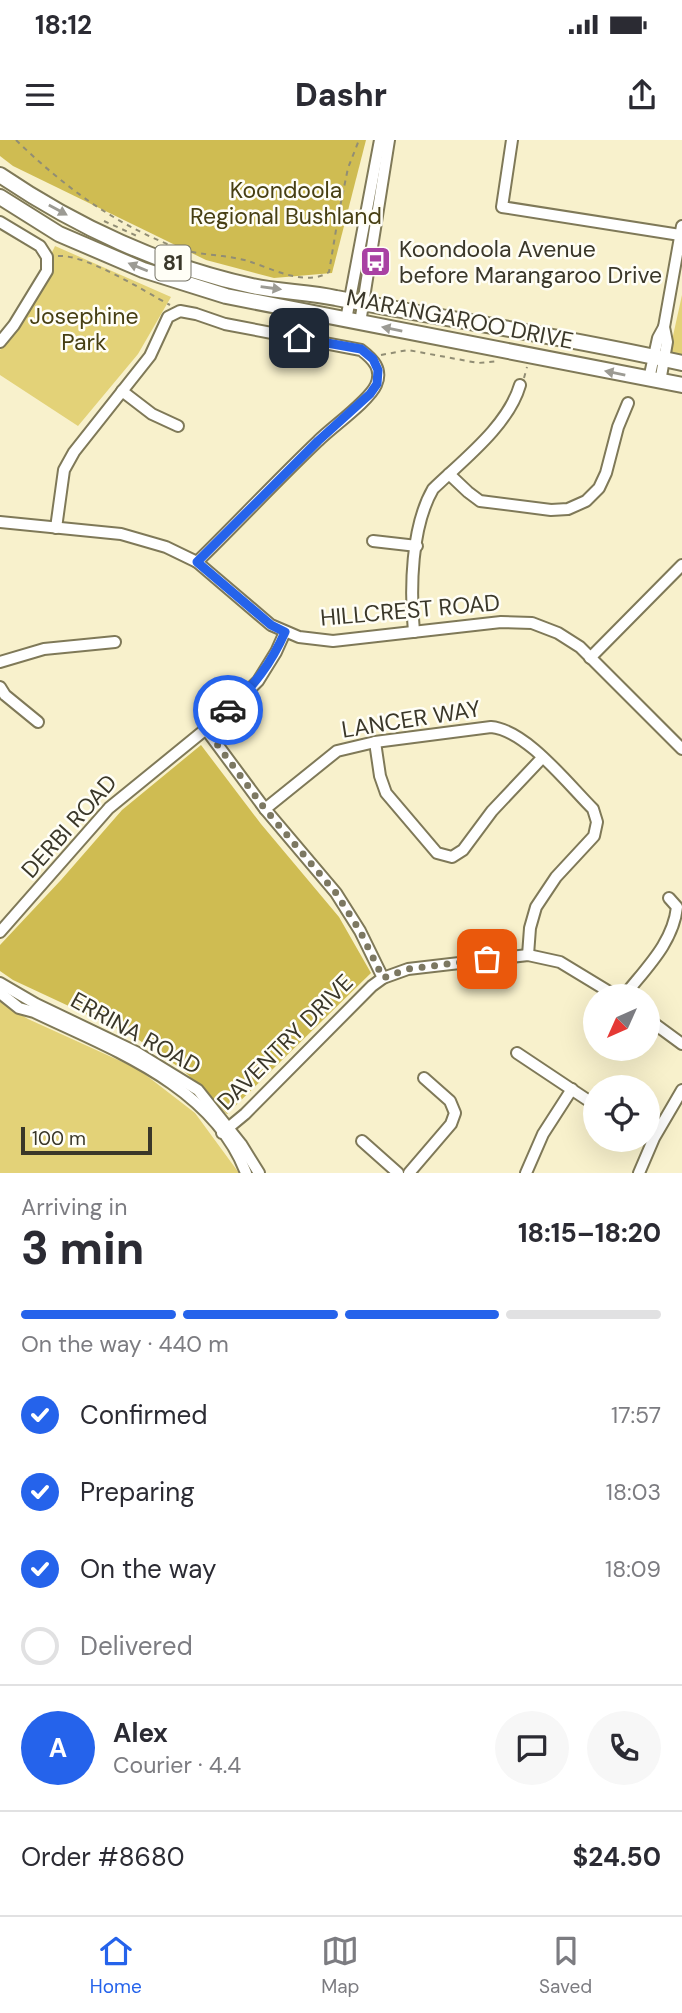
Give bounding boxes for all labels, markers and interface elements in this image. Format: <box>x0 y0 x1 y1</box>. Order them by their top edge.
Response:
text: 18:12 <box>35 8 92 42</box>
text: Dashr <box>295 74 387 116</box>
icon: menu <box>21 76 59 114</box>
icon: share <box>623 76 661 114</box>
park label: Koondoola Regional Bushland <box>190 175 382 231</box>
one-way arrow <box>49 204 68 216</box>
place label: Koondoola Avenue before Marangaroo Drive <box>399 234 662 290</box>
bus stop icon: Koondoola Avenue before Marangaroo Drive <box>359 245 393 279</box>
road number: 81 <box>156 246 190 280</box>
one-way arrow <box>127 262 148 273</box>
street label: MARANGAROO DRIVE <box>344 282 576 356</box>
one-way arrow <box>260 283 282 294</box>
park label: Josephine Park <box>29 301 139 357</box>
pin <box>269 308 329 368</box>
icon: home <box>280 319 318 357</box>
one-way arrow <box>381 324 403 335</box>
one-way arrow <box>604 367 626 378</box>
street label: HILLCREST ROAD <box>319 587 501 633</box>
courier <box>193 675 263 745</box>
icon: car <box>209 691 247 729</box>
street label: LANCER WAY <box>339 693 483 745</box>
street label: DERBI ROAD <box>15 768 123 884</box>
pin <box>457 929 517 989</box>
icon: bag <box>468 940 506 978</box>
street label: DAVENTRY DRIVE <box>211 968 359 1116</box>
north arrow <box>583 984 660 1060</box>
map controls <box>583 984 660 1152</box>
street label: ERRINA ROAD <box>66 985 206 1081</box>
button: locate <box>583 1075 660 1152</box>
scale bar <box>21 1124 152 1156</box>
text: 100 m <box>32 1126 86 1151</box>
text: Arriving in <box>21 1192 127 1222</box>
text: 18:15–18:20 <box>518 1216 661 1250</box>
text: 3 min <box>21 1218 144 1278</box>
text: On the way · 440 m <box>21 1329 229 1359</box>
icon: check <box>21 1396 59 1434</box>
text: Confirmed <box>80 1398 207 1432</box>
text: 17:57 <box>611 1400 661 1430</box>
icon: check <box>21 1473 59 1511</box>
text: Preparing <box>80 1475 195 1509</box>
text: 18:03 <box>606 1477 661 1507</box>
icon: check <box>21 1550 59 1588</box>
text: On the way <box>80 1552 216 1586</box>
text: 18:09 <box>605 1554 661 1584</box>
text: Delivered <box>80 1629 193 1663</box>
button: chat <box>495 1711 569 1785</box>
button: phone <box>587 1711 661 1785</box>
text: Alex <box>113 1716 168 1750</box>
text: A <box>49 1731 67 1765</box>
text: Courier · 4.4 <box>113 1750 241 1780</box>
text: Order #8680 <box>21 1840 185 1874</box>
text: $24.50 <box>573 1840 661 1874</box>
tab: Home <box>90 1932 142 1999</box>
tab: Map <box>321 1932 359 1999</box>
tab: Saved <box>539 1932 592 1999</box>

